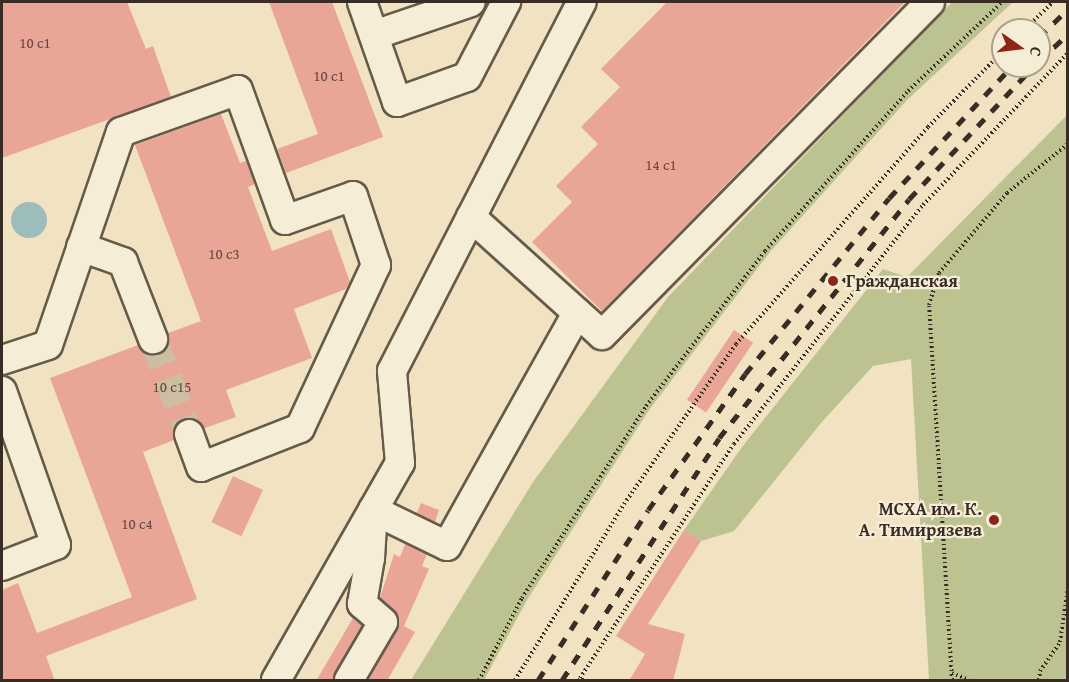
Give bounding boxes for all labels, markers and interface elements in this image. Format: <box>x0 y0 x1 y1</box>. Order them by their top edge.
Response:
north arrow <box>991 18 1051 78</box>
house number: 10 с1 <box>19 34 51 52</box>
text: С <box>1024 45 1049 59</box>
house number: 10 с1 <box>313 67 345 85</box>
house number: 14 с1 <box>645 156 677 174</box>
house number: 10 с3 <box>208 245 240 263</box>
place label: Гражданская <box>846 270 958 292</box>
marker: Гражданская <box>824 272 842 290</box>
house number: 10 с15 <box>153 378 191 396</box>
place label: МСХА им. К. А. Тимирязева <box>859 499 982 542</box>
marker: МСХА им. К. А. Тимирязева <box>987 513 1001 527</box>
house number: 10 с4 <box>121 515 153 533</box>

